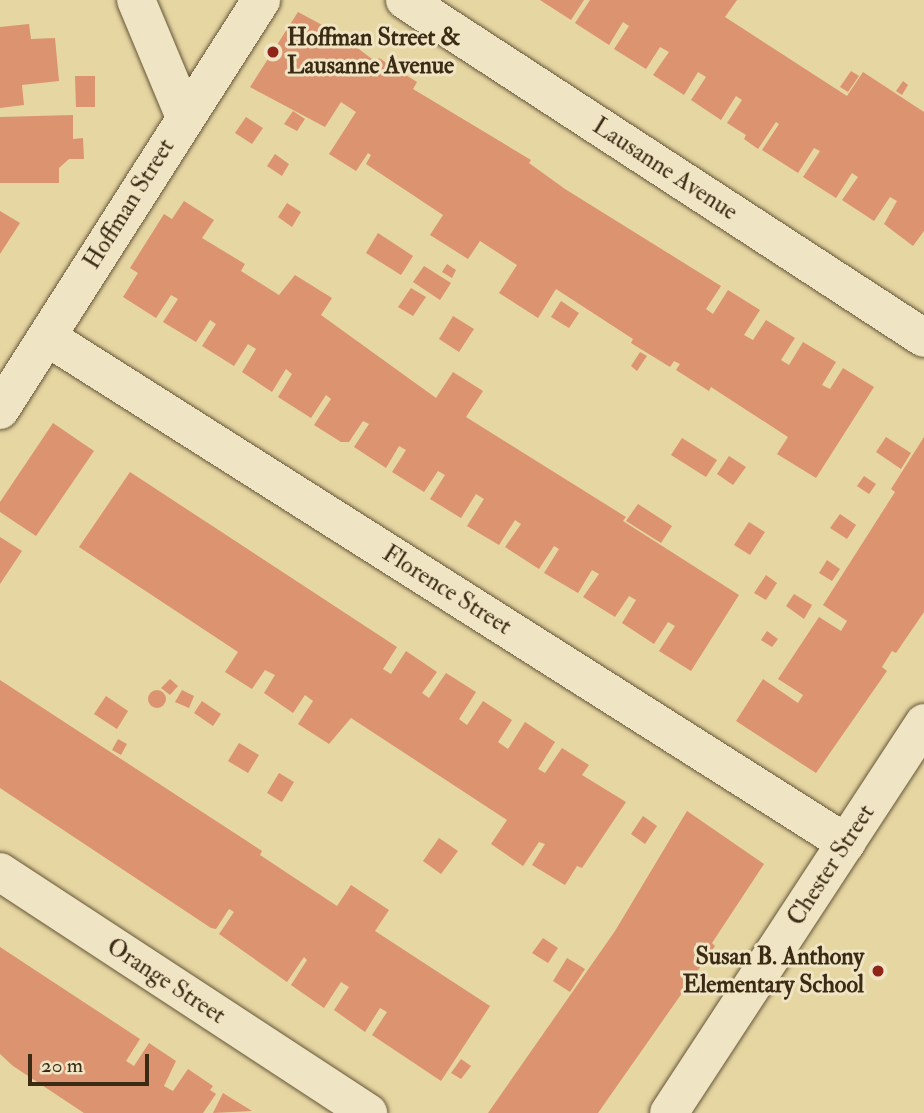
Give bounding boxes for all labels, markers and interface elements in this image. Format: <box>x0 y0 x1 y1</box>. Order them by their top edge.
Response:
place label: Hoffman Street & Lausanne Avenue <box>287 24 460 80</box>
marker: Hoffman Street & Lausanne Avenue <box>265 44 281 60</box>
street label: Lausanne Avenue <box>587 111 743 227</box>
street label: Hoffman Street <box>77 133 181 275</box>
street label: Florence Street <box>377 539 517 641</box>
street label: Chester Street <box>781 799 881 931</box>
street label: Orange Street <box>101 932 231 1030</box>
place label: Susan B. Anthony Elementary School <box>683 943 864 999</box>
marker: Susan B. Anthony Elementary School <box>870 963 886 979</box>
scale bar <box>32 1040 152 1084</box>
text: 20 m <box>41 1052 83 1079</box>

